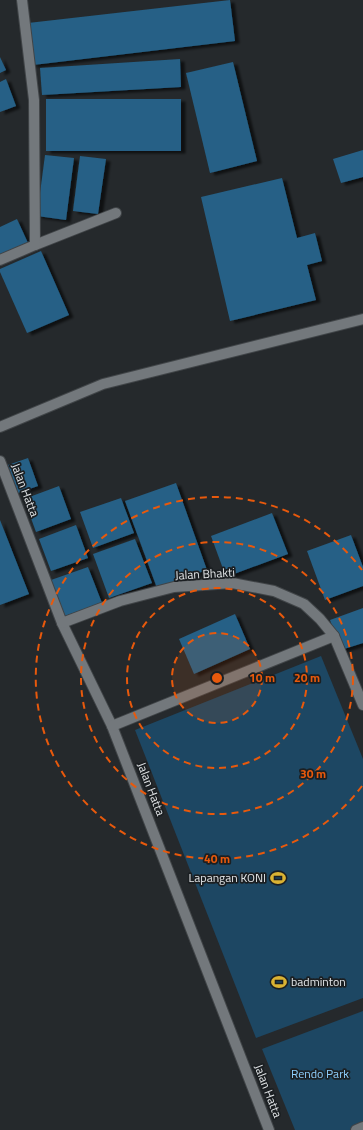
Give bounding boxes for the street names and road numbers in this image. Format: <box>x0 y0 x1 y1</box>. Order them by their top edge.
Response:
street label: Jalan Hatta <box>7 460 44 519</box>
street label: Jalan Bhakti <box>175 562 235 585</box>
street label: Jalan Hatta <box>133 759 170 818</box>
street label: Jalan Hatta <box>250 1061 287 1120</box>

